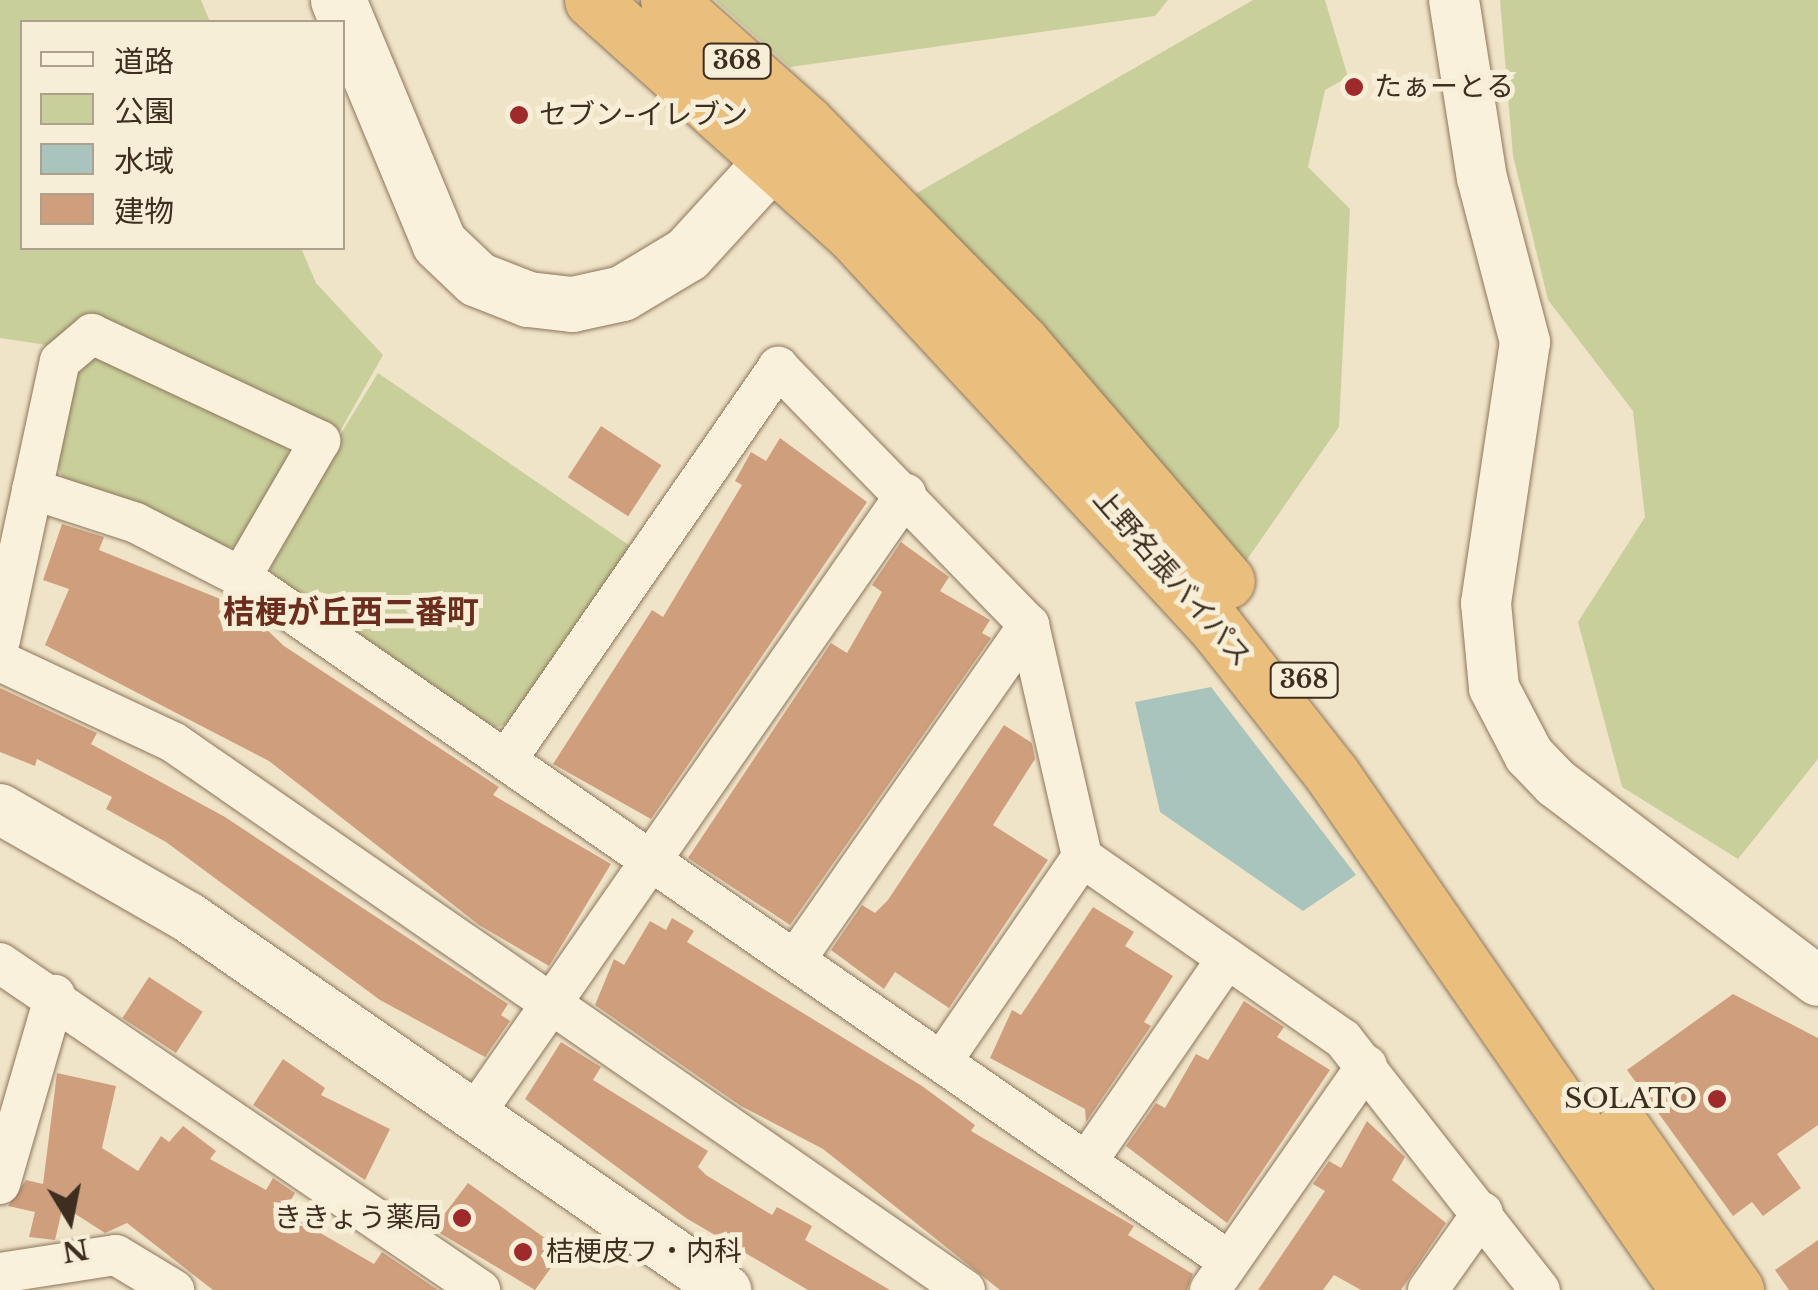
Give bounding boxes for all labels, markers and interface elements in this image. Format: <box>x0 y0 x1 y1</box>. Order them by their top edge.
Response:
legend <box>20 20 345 250</box>
road number: 368 <box>702 41 772 81</box>
text: 道路 <box>114 43 174 80</box>
place label: たぁーとる <box>1374 70 1514 104</box>
marker: たぁーとる <box>1343 76 1365 98</box>
text: 公園 <box>114 93 174 130</box>
place label: セブン-イレブン <box>539 98 748 132</box>
marker: セブン-イレブン <box>508 104 530 126</box>
text: 水域 <box>114 143 174 180</box>
text: 建物 <box>114 193 174 230</box>
street label: 上野名張バイパス <box>1086 482 1258 674</box>
district label: 桔梗が丘西二番町 <box>223 593 479 631</box>
road number: 368 <box>1269 660 1339 700</box>
place label: SOLATO <box>1564 1082 1697 1116</box>
marker: SOLATO <box>1706 1088 1728 1110</box>
north arrow <box>20 1170 120 1270</box>
place label: ききょう薬局 <box>274 1201 442 1235</box>
marker: ききょう薬局 <box>451 1207 473 1229</box>
text: N <box>59 1231 91 1270</box>
place label: 桔梗皮フ・内科 <box>546 1235 742 1269</box>
marker: 桔梗皮フ・内科 <box>510 1239 536 1265</box>

